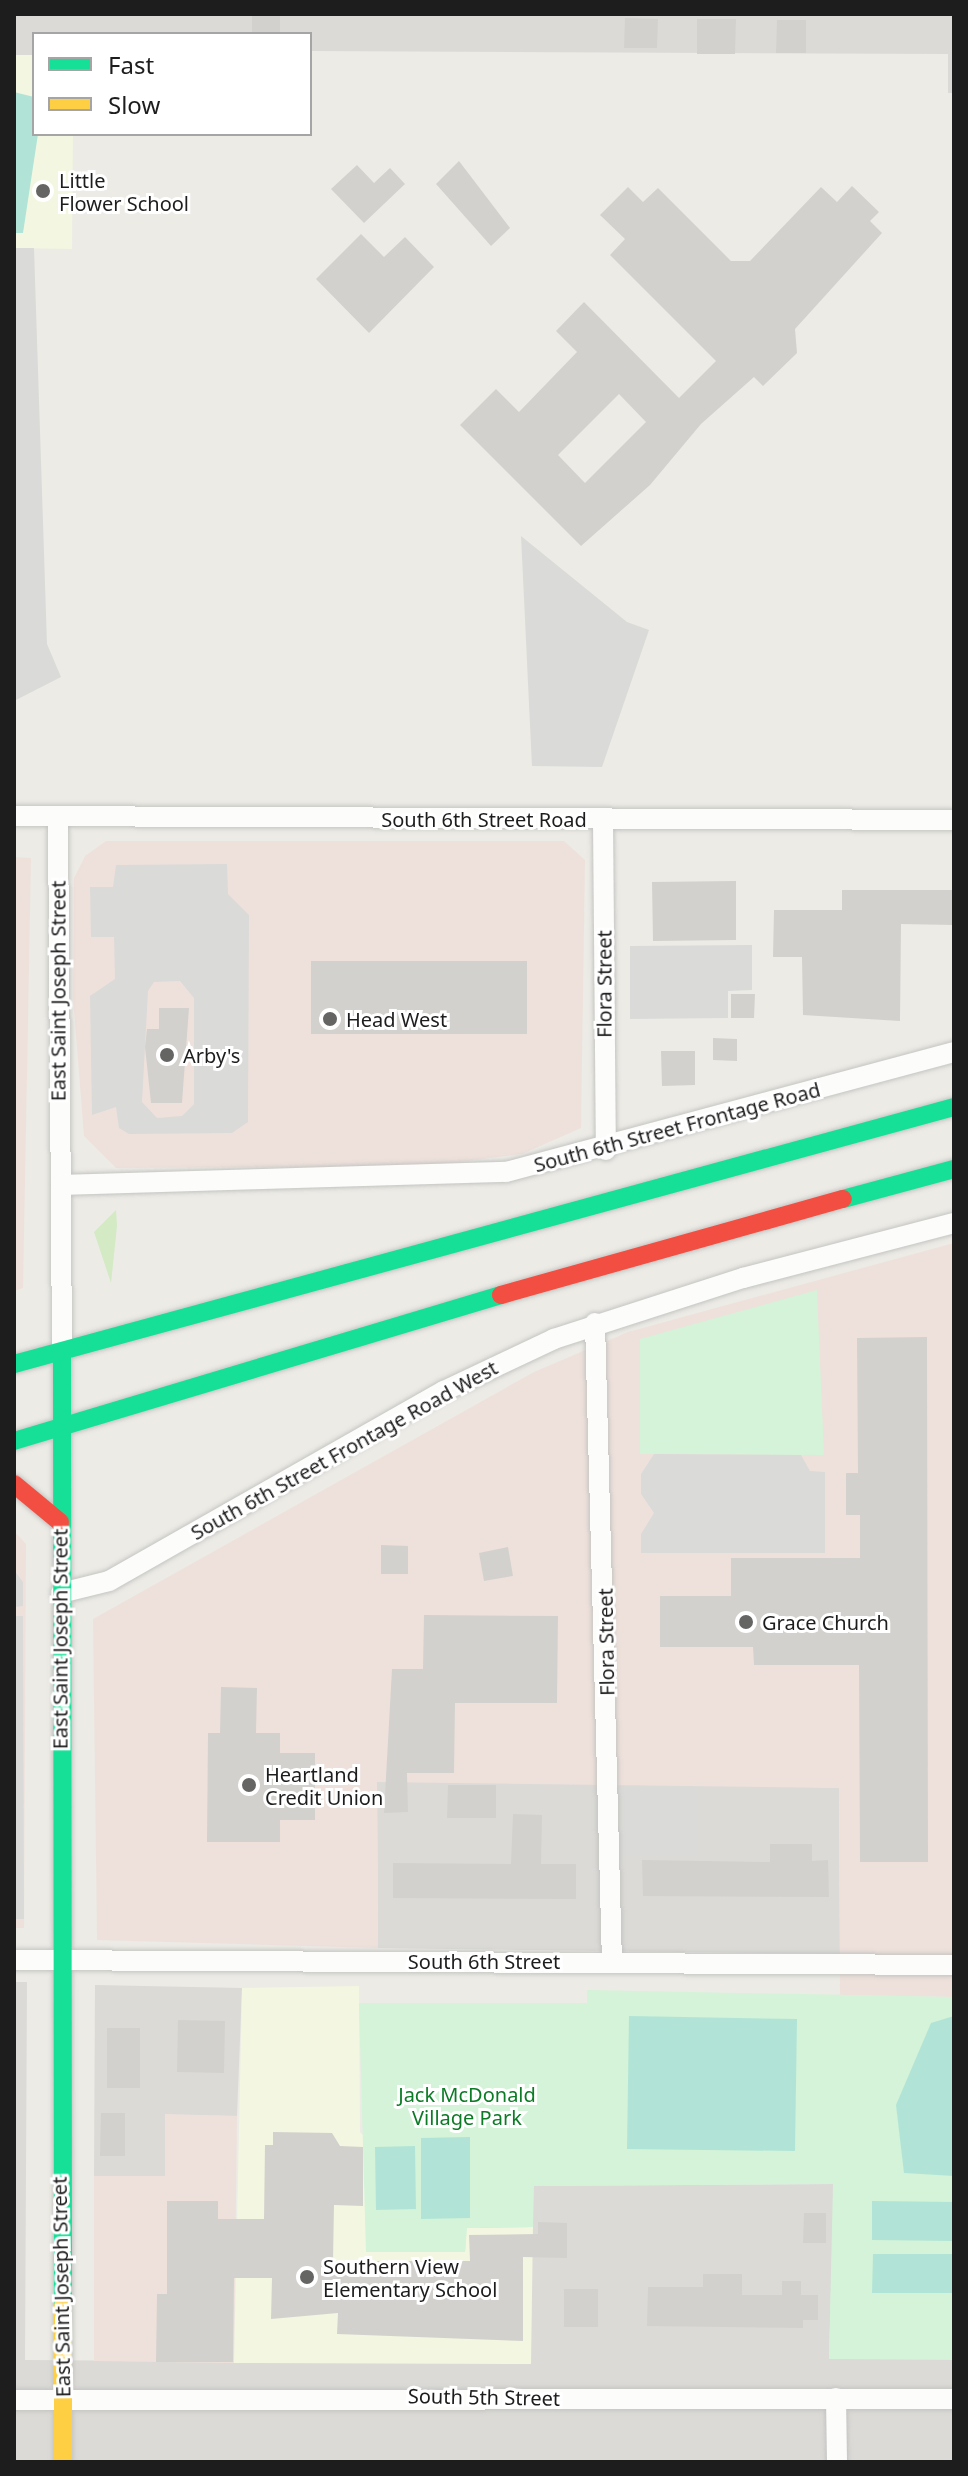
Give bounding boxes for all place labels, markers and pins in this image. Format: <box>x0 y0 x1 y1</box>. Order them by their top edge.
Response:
place label: Little Flower School <box>59 168 189 215</box>
marker: Little Flower School <box>34 182 52 200</box>
place label: Head West <box>346 1007 447 1031</box>
marker: Head West <box>321 1010 339 1028</box>
place label: Arby's <box>183 1043 240 1067</box>
marker: Arby's <box>158 1046 176 1064</box>
place label: Grace Church <box>762 1610 889 1634</box>
marker: Grace Church <box>737 1613 755 1631</box>
place label: Heartland Credit Union <box>265 1762 383 1809</box>
marker: Heartland Credit Union <box>240 1776 258 1794</box>
place label: Southern View Elementary School <box>323 2254 497 2301</box>
marker: Southern View Elementary School <box>298 2268 316 2286</box>

